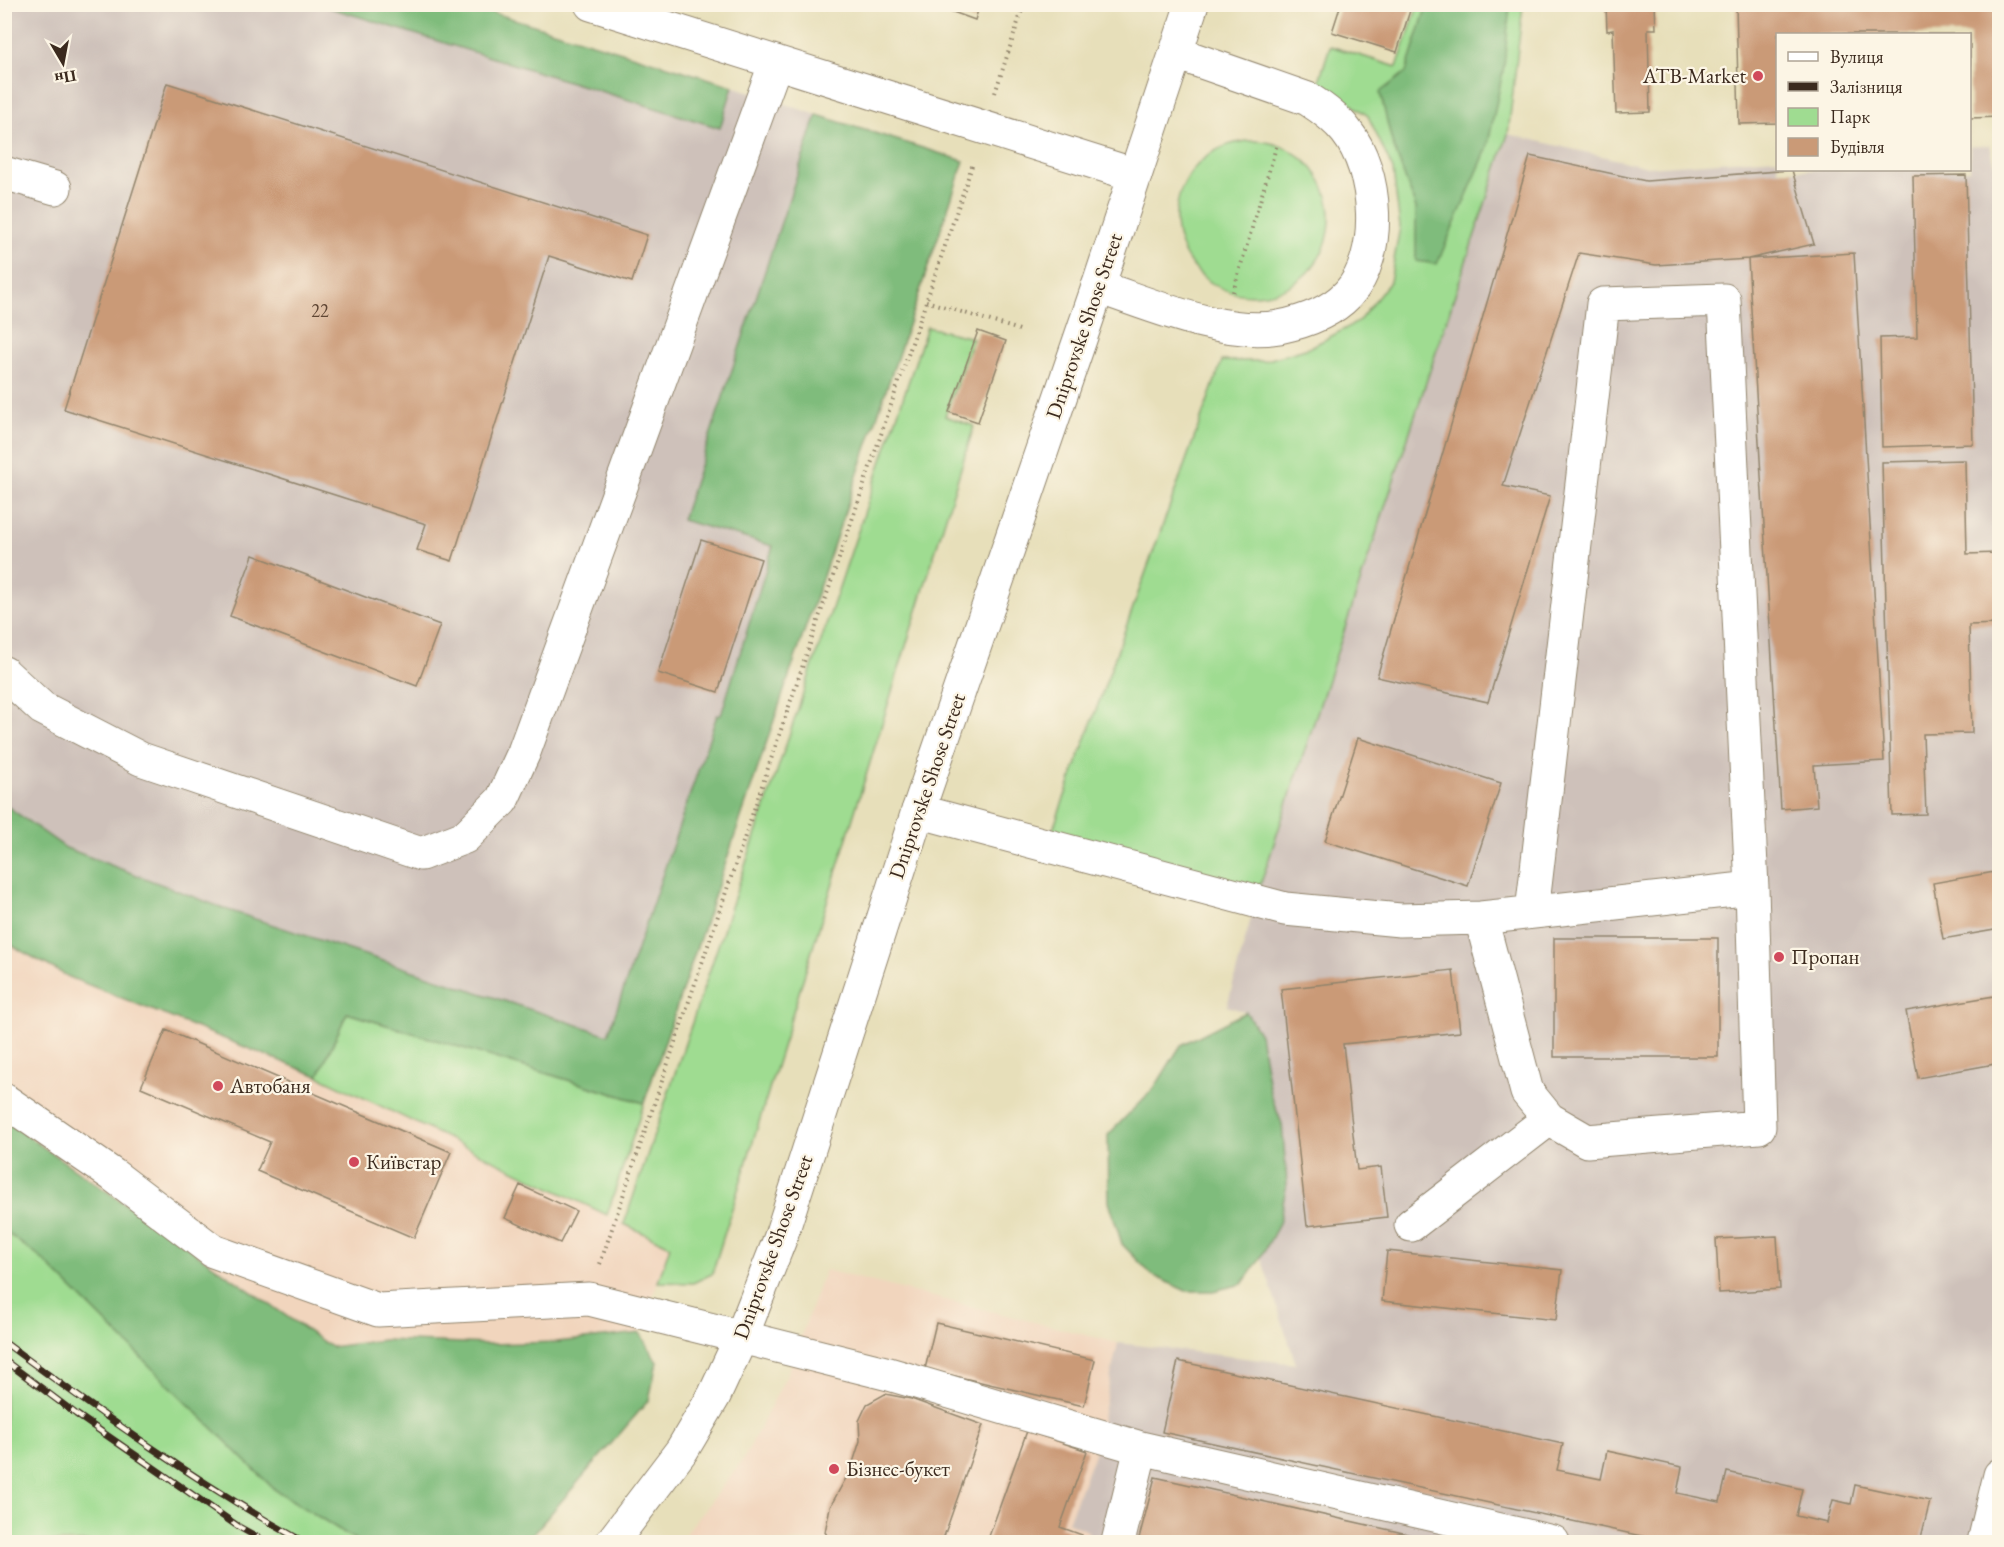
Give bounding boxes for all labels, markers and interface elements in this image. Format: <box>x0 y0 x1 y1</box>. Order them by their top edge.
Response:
north arrow <box>33 33 93 93</box>
legend <box>1776 33 1971 171</box>
text: Вулиця <box>1830 45 1883 68</box>
place label: ATB-Market <box>1642 62 1746 89</box>
text: Пн <box>53 65 78 90</box>
marker: ATB-Market <box>1751 69 1765 83</box>
text: Залізниця <box>1830 75 1903 98</box>
text: Парк <box>1830 105 1870 128</box>
text: Будівля <box>1830 135 1885 158</box>
street label: Dniprovske Shose Street <box>1039 229 1128 422</box>
house number: 22 <box>311 299 329 322</box>
street label: Dniprovske Shose Street <box>882 689 971 882</box>
place label: Пропан <box>1791 943 1860 970</box>
marker: Пропан <box>1772 950 1786 964</box>
place label: Автобаня <box>229 1072 311 1099</box>
marker: Автобаня <box>211 1079 225 1093</box>
place label: Київстар <box>366 1148 442 1175</box>
street label: Dniprovske Shose Street <box>727 1150 819 1343</box>
marker: Київстар <box>347 1155 361 1169</box>
place label: Бізнес-букет <box>846 1455 950 1482</box>
marker: Бізнес-букет <box>827 1462 841 1476</box>

